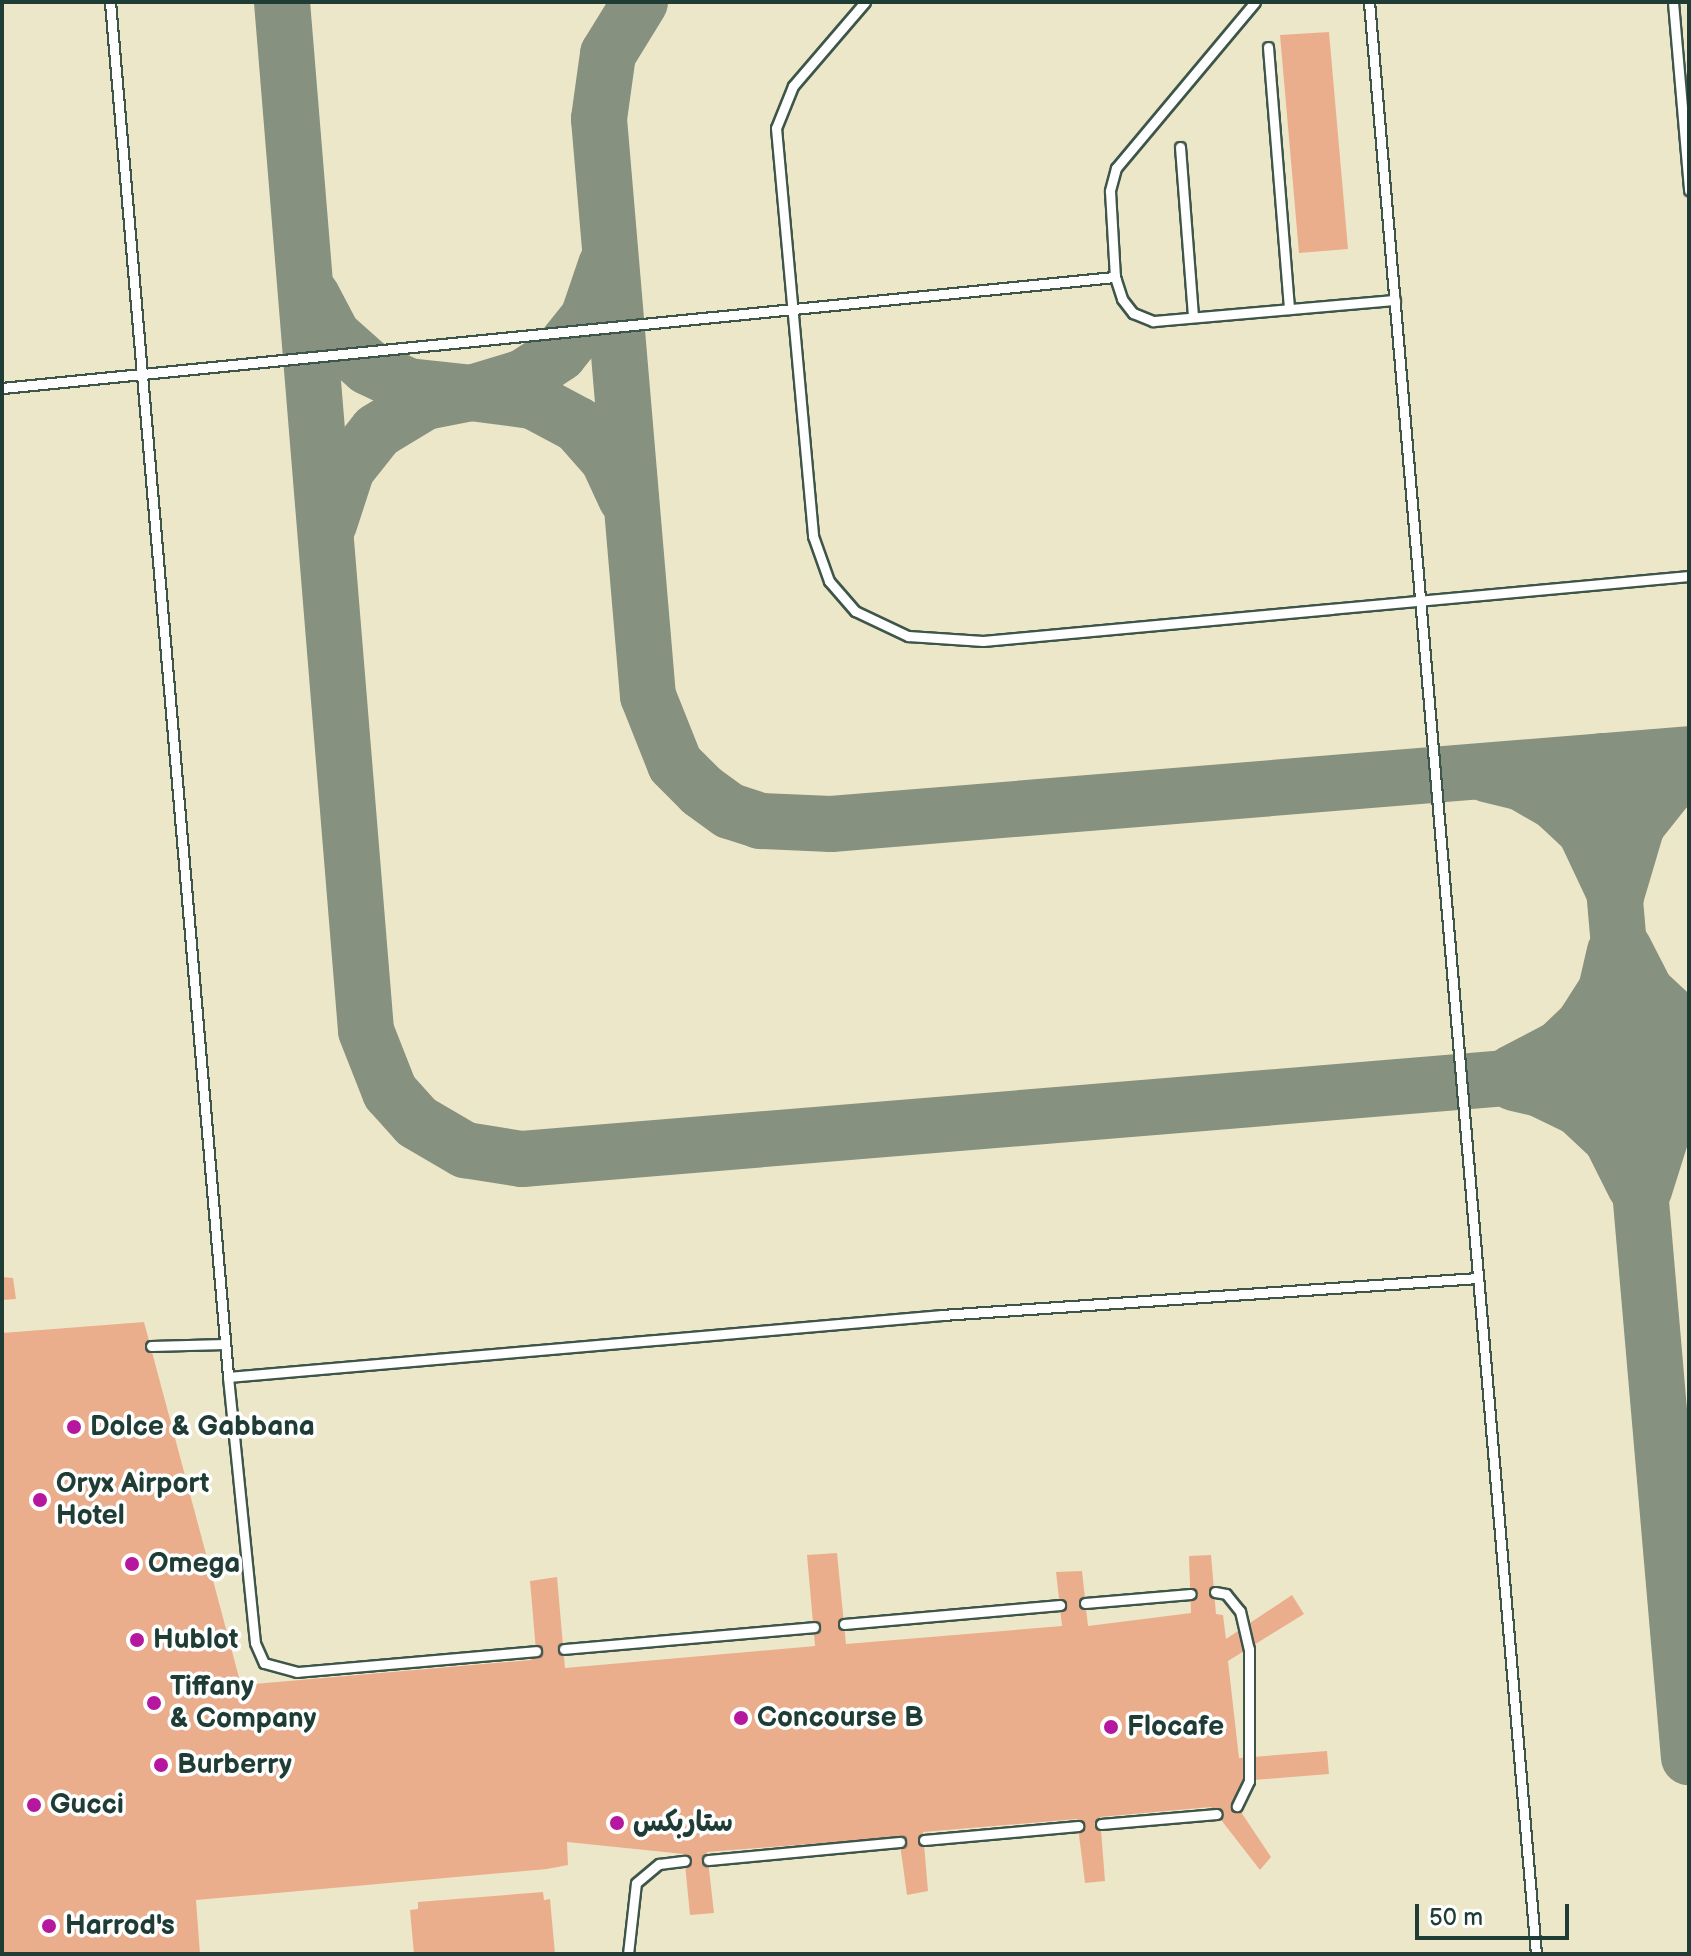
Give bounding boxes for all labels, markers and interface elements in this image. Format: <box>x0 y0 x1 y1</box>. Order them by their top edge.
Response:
place label: Dolce & Gabbana <box>90 1410 315 1444</box>
marker: Dolce & Gabbana <box>65 1418 83 1436</box>
place label: Oryx Airport Hotel <box>56 1467 209 1533</box>
marker: Oryx Airport Hotel <box>31 1491 49 1509</box>
place label: Omega <box>148 1547 240 1581</box>
marker: Omega <box>123 1555 141 1573</box>
place label: Hublot <box>153 1623 238 1657</box>
marker: Hublot <box>128 1631 146 1649</box>
place label: Tiffany & Company <box>170 1670 316 1736</box>
marker: Tiffany & Company <box>145 1694 163 1712</box>
place label: Concourse B <box>757 1701 924 1735</box>
marker: Concourse B <box>732 1709 750 1727</box>
place label: Flocafe <box>1127 1710 1224 1744</box>
marker: Flocafe <box>1102 1718 1120 1736</box>
place label: Burberry <box>177 1748 292 1782</box>
marker: Burberry <box>152 1756 170 1774</box>
place label: Gucci <box>50 1788 124 1822</box>
marker: Gucci <box>25 1796 43 1814</box>
place label: ستاربكس <box>633 1806 733 1840</box>
marker: ستاربكس <box>608 1814 626 1832</box>
scale bar <box>1419 1888 1573 1938</box>
text: 50 m <box>1429 1903 1483 1932</box>
place label: Harrod's <box>65 1909 175 1943</box>
marker: Harrod's <box>40 1917 58 1935</box>

